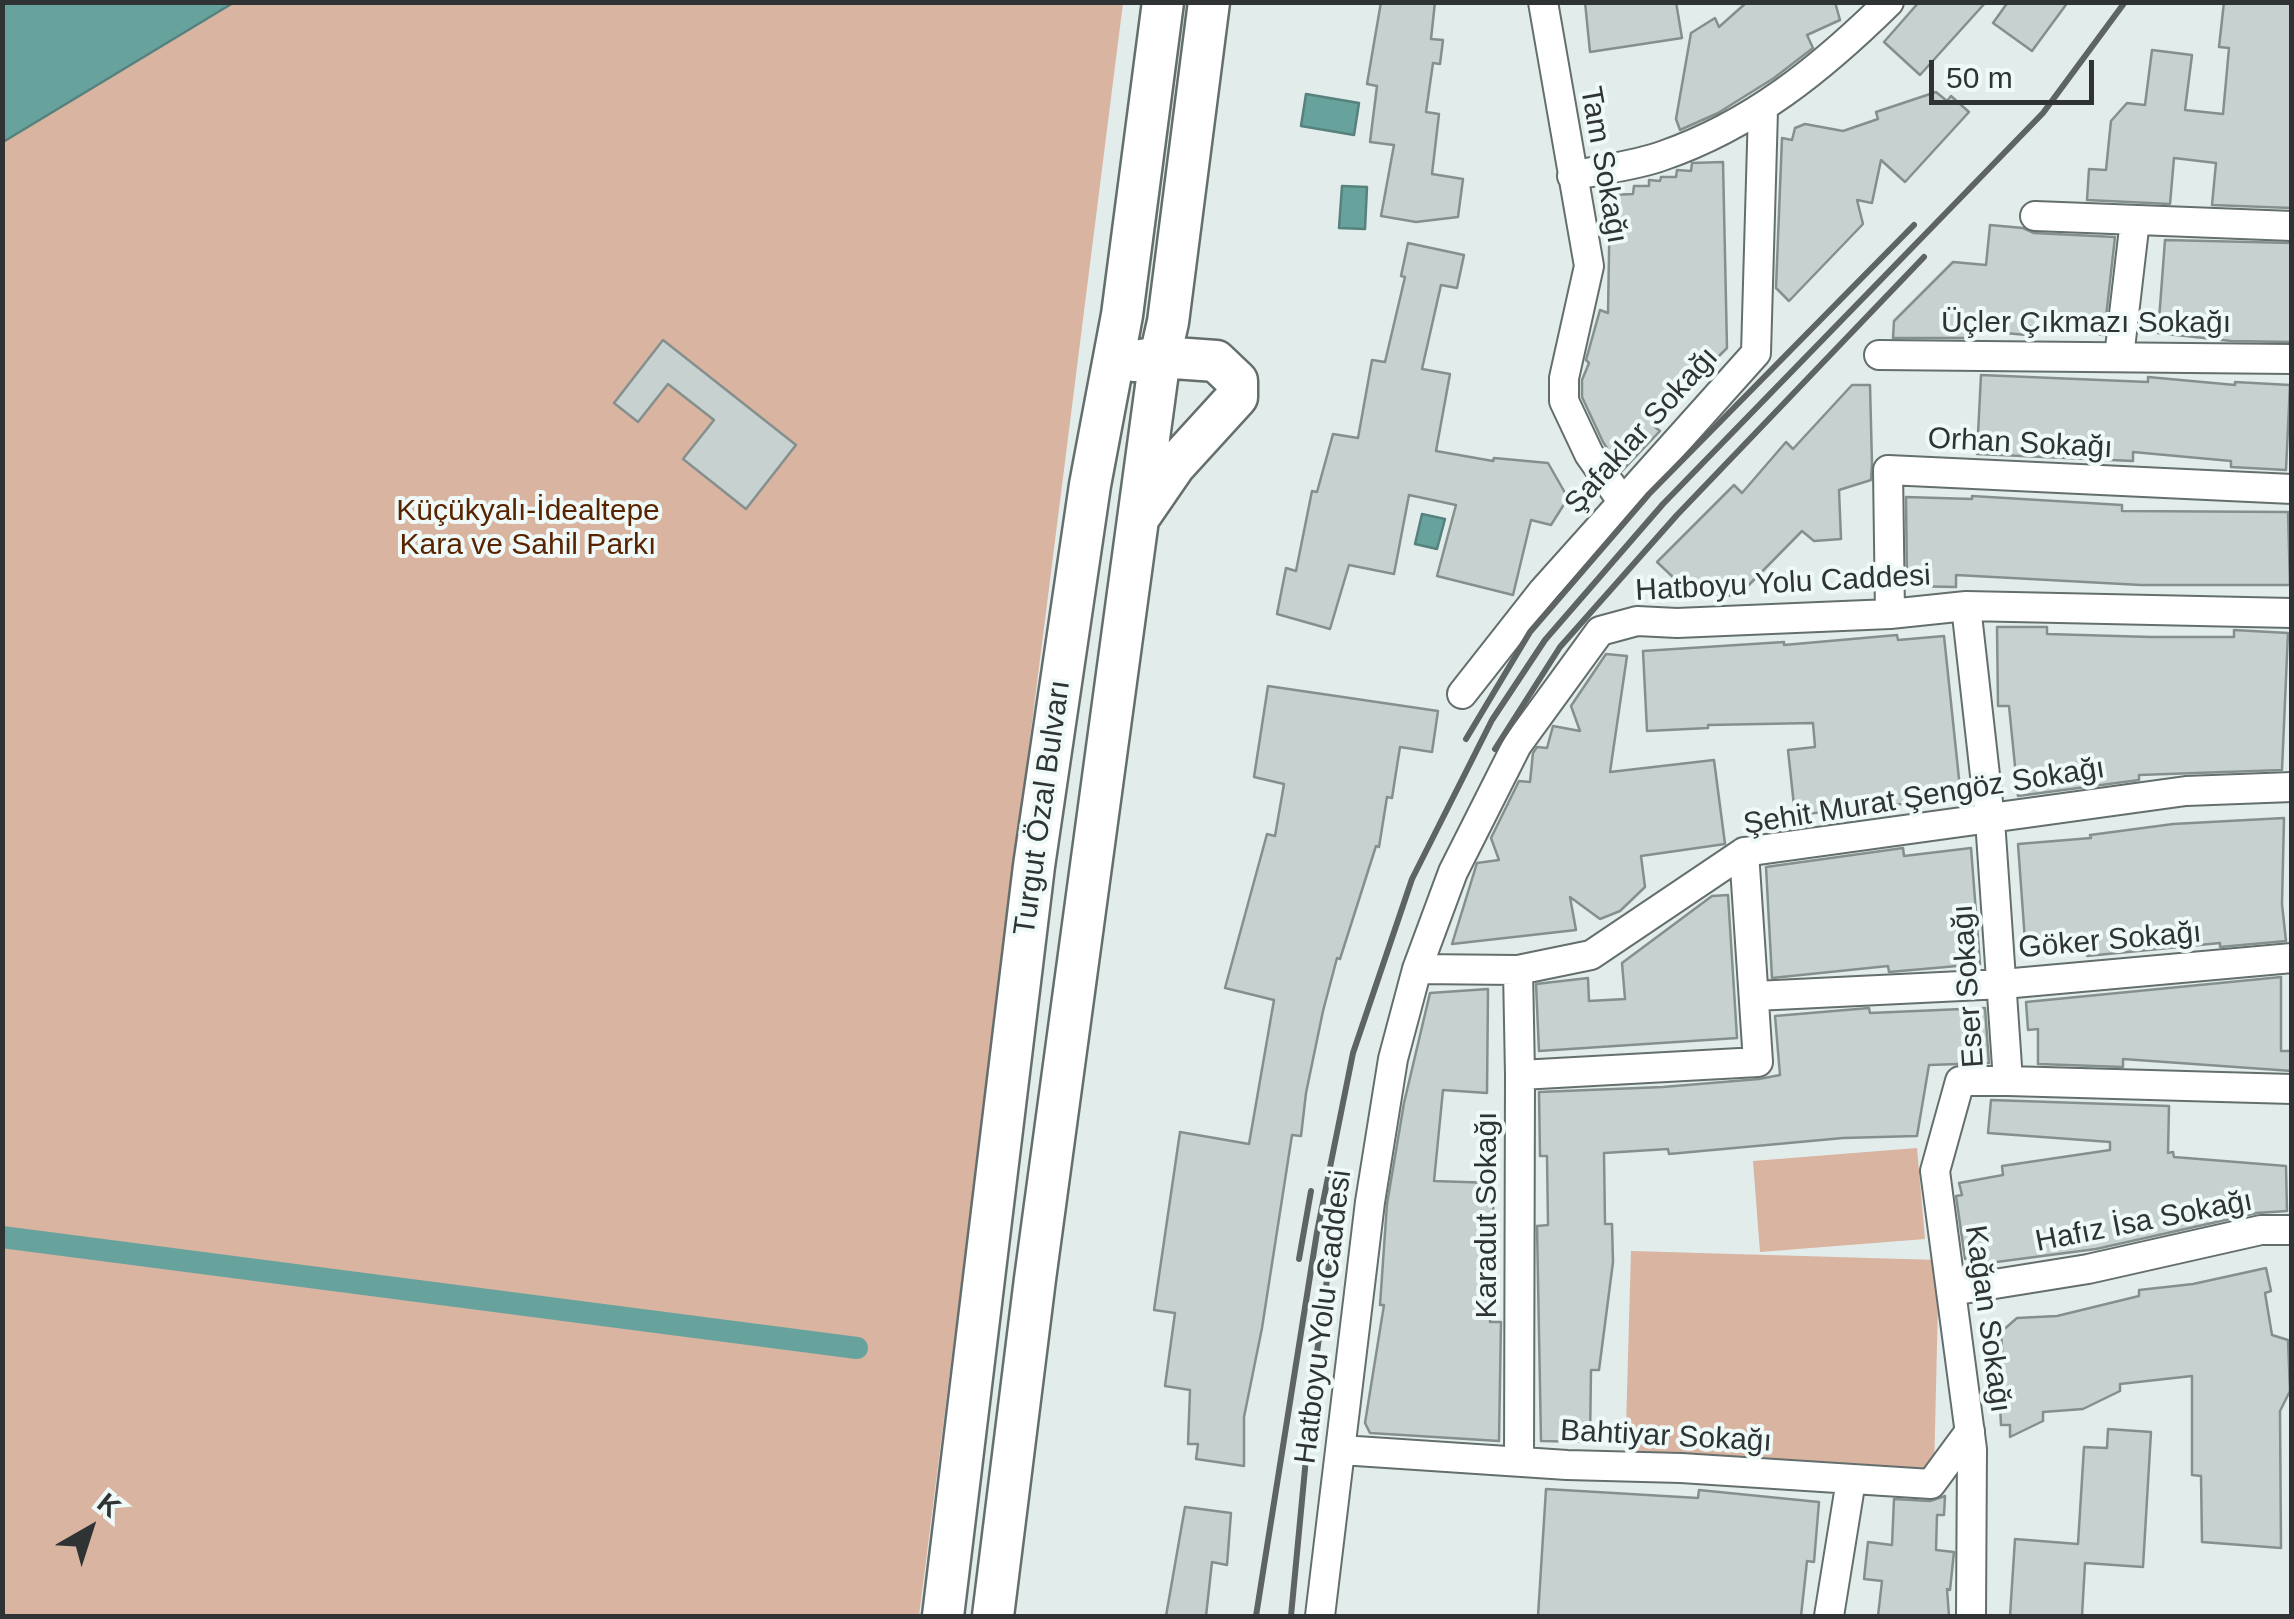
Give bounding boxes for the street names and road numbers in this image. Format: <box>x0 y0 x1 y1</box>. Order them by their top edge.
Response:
street label: Tam Sokağı <box>1572 84 1634 246</box>
street label: Üçler Çıkmazı Sokağı <box>1941 306 2231 342</box>
street label: Şafaklar Sokağı <box>1558 340 1726 522</box>
street label: Orhan Sokağı <box>1927 421 2113 467</box>
street label: Hatboyu Yolu Caddesi <box>1634 558 1932 610</box>
street label: Turgut Özal Bulvarı <box>1007 678 1079 938</box>
street label: Şehit Murat Şengöz Sokağı <box>1741 751 2107 843</box>
street label: Eser Sokağı <box>1945 903 1993 1069</box>
street label: Göker Sokağı <box>2017 915 2203 967</box>
street label: Karadut Sokağı <box>1470 1112 1506 1318</box>
street label: Hatboyu Yolu Caddesi <box>1288 1168 1360 1466</box>
street label: Hafız İsa Sokağı <box>2033 1183 2255 1261</box>
street label: Kağan Sokağı <box>1956 1223 2018 1415</box>
street label: Bahtiyar Sokağı <box>1559 1413 1773 1461</box>

